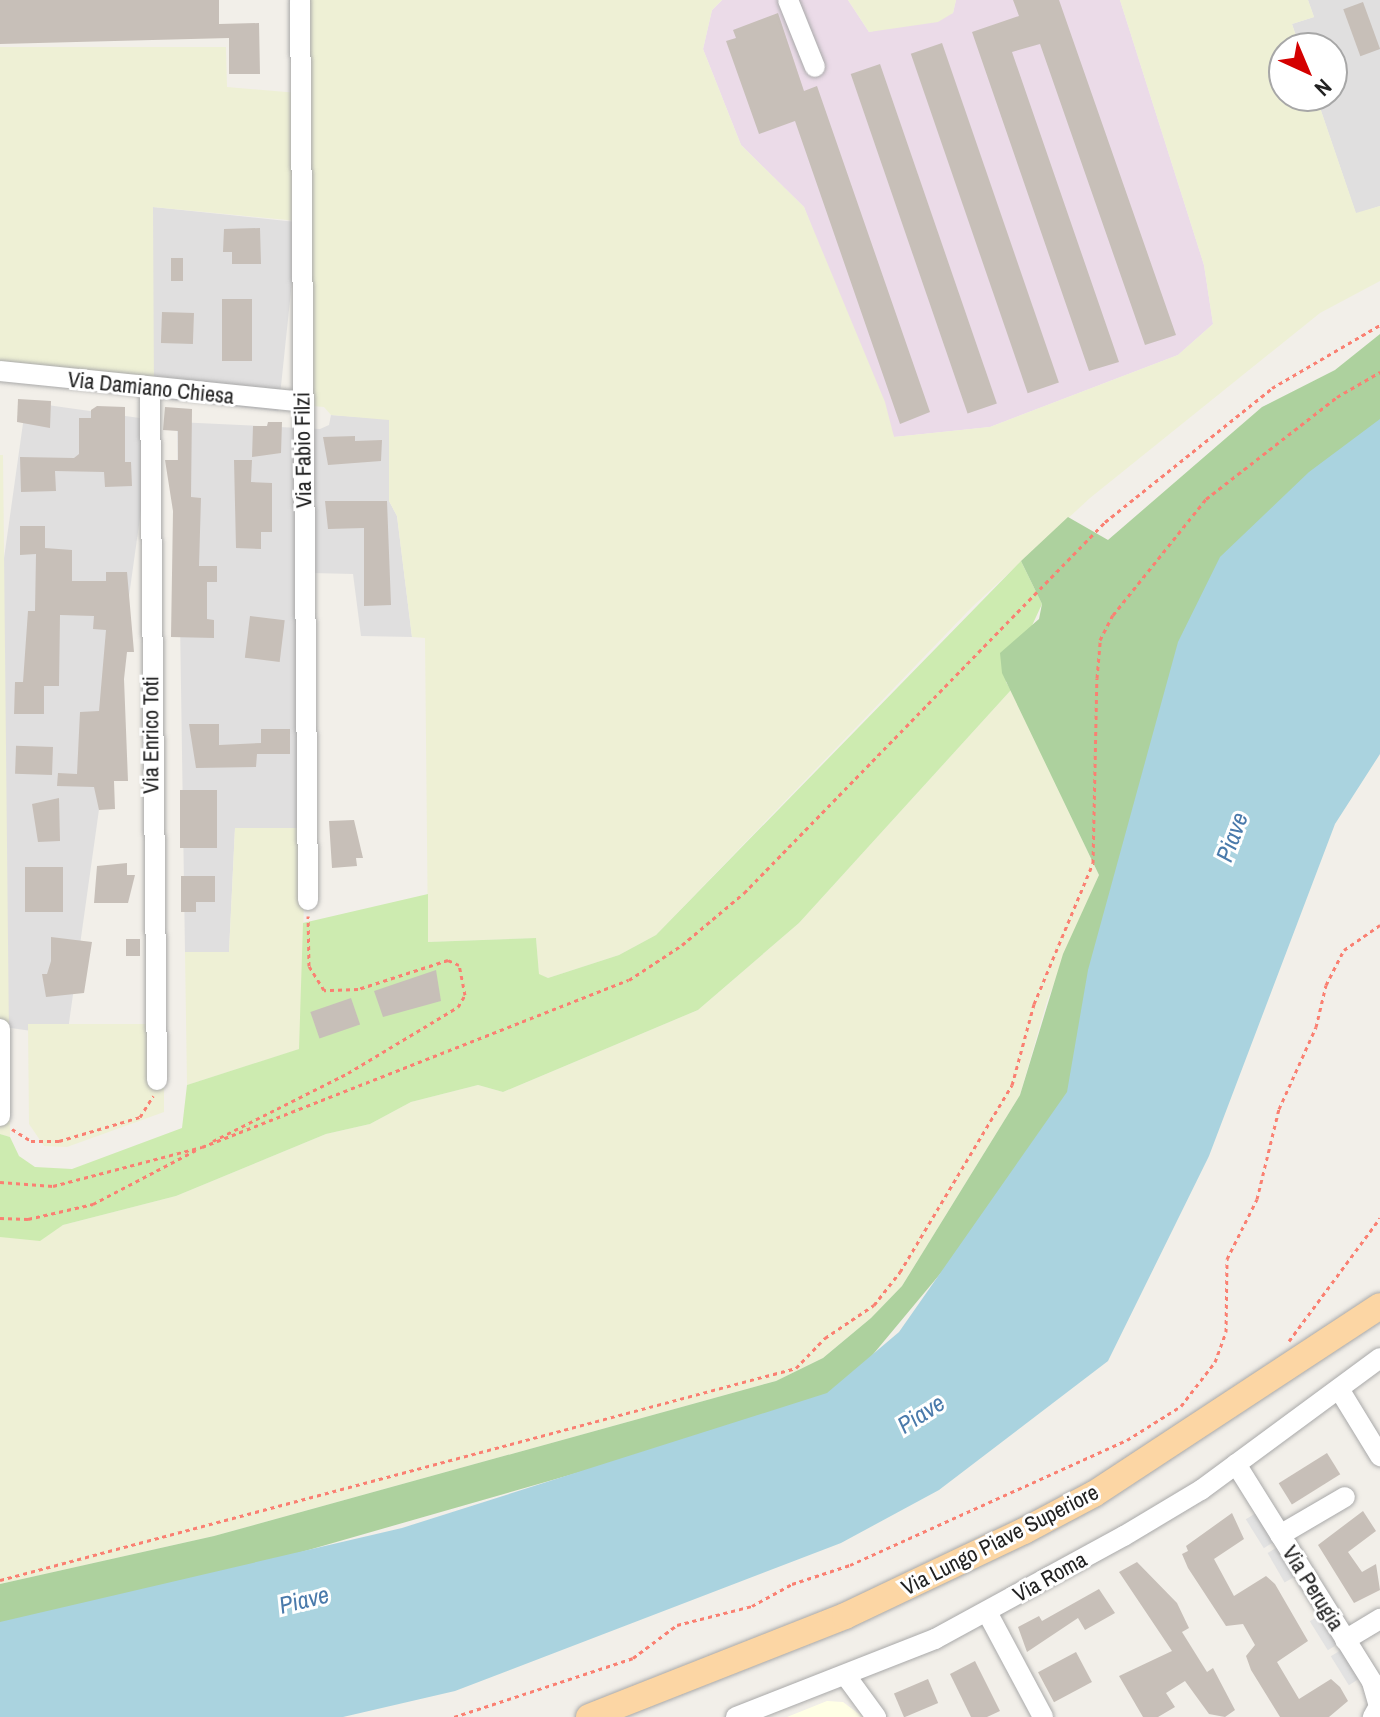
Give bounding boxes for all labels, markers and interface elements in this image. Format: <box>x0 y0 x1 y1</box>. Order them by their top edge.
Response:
north arrow <box>1268 32 1348 112</box>
text: N <box>1308 73 1338 103</box>
street label: Via Damiano Chiesa <box>67 366 235 410</box>
street label: Via Fabio Filzi <box>289 392 317 508</box>
street label: Via Enrico Toti <box>138 676 164 794</box>
water label: Piave <box>1210 808 1254 866</box>
water label: Piave <box>892 1388 950 1440</box>
street label: Via Lungo Piave Superiore <box>897 1479 1103 1601</box>
street label: Via Perugia <box>1277 1541 1349 1635</box>
street label: Via Roma <box>1009 1546 1091 1608</box>
water label: Piave <box>276 1580 332 1620</box>

